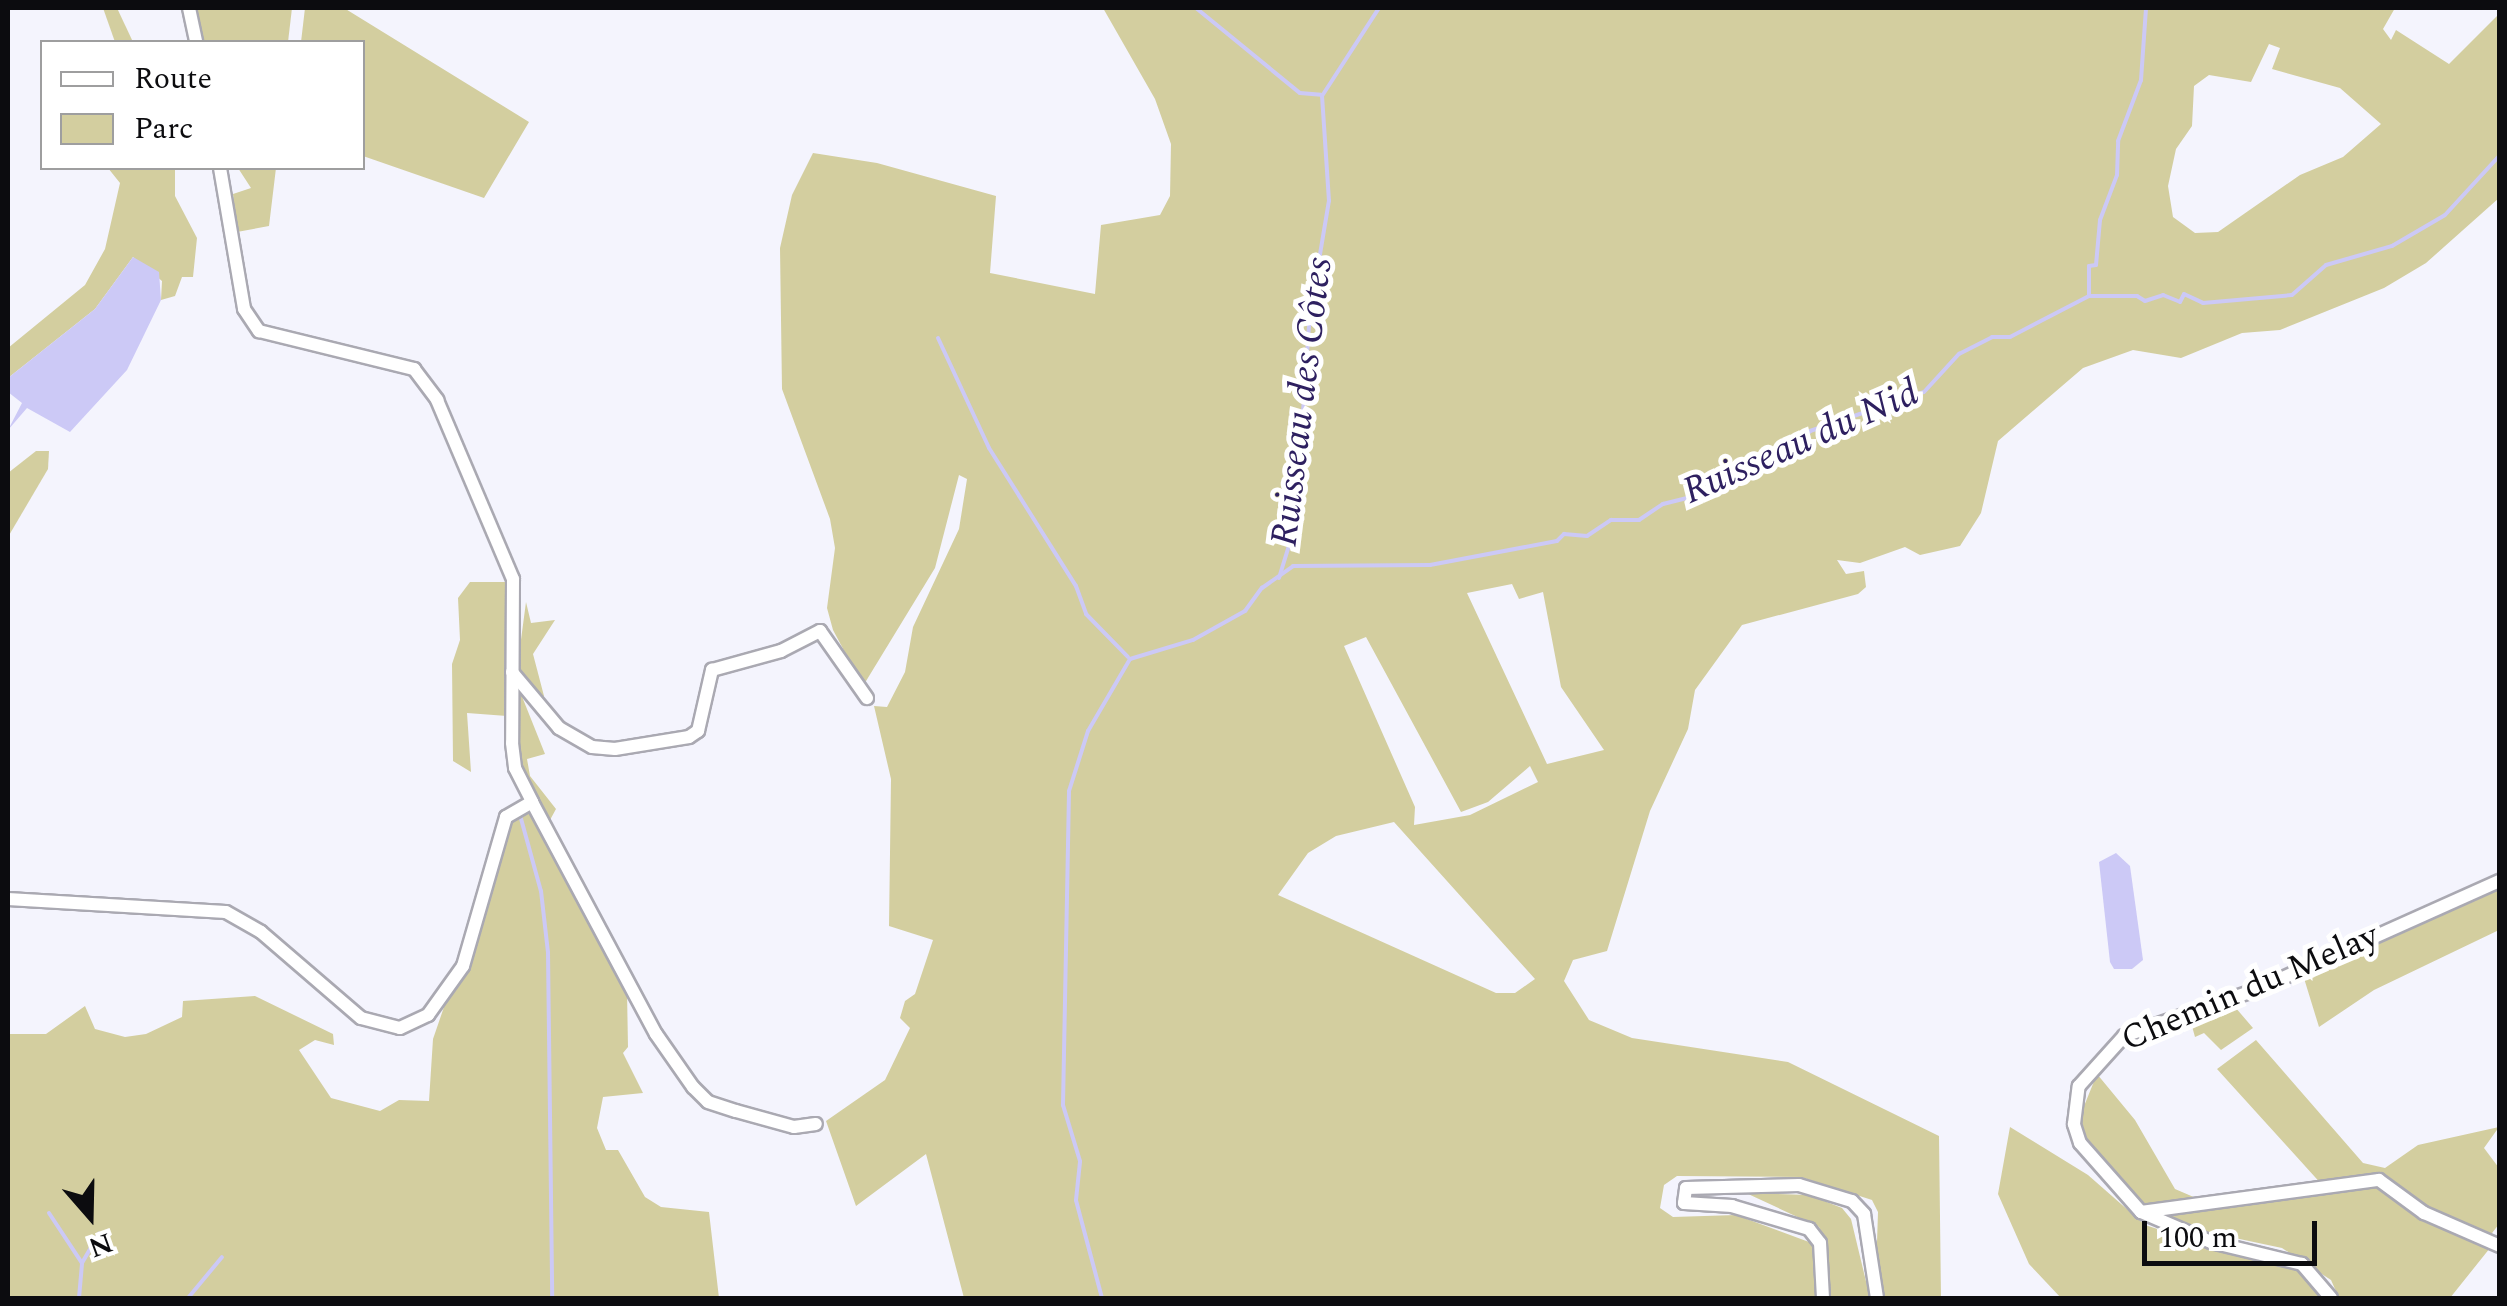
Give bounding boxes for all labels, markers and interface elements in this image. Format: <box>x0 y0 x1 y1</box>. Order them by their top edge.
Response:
legend <box>40 40 365 170</box>
text: Route <box>134 56 212 102</box>
text: Parc <box>134 106 194 152</box>
water label: Ruisseau des Côtes <box>1263 255 1343 549</box>
water label: Ruisseau du Nid <box>1676 371 1926 515</box>
street label: Chemin du Melay <box>2115 915 2385 1061</box>
north arrow <box>40 1166 140 1266</box>
scale bar <box>2147 1201 2322 1263</box>
text: 100 m <box>2159 1215 2237 1261</box>
text: N <box>82 1221 119 1269</box>

